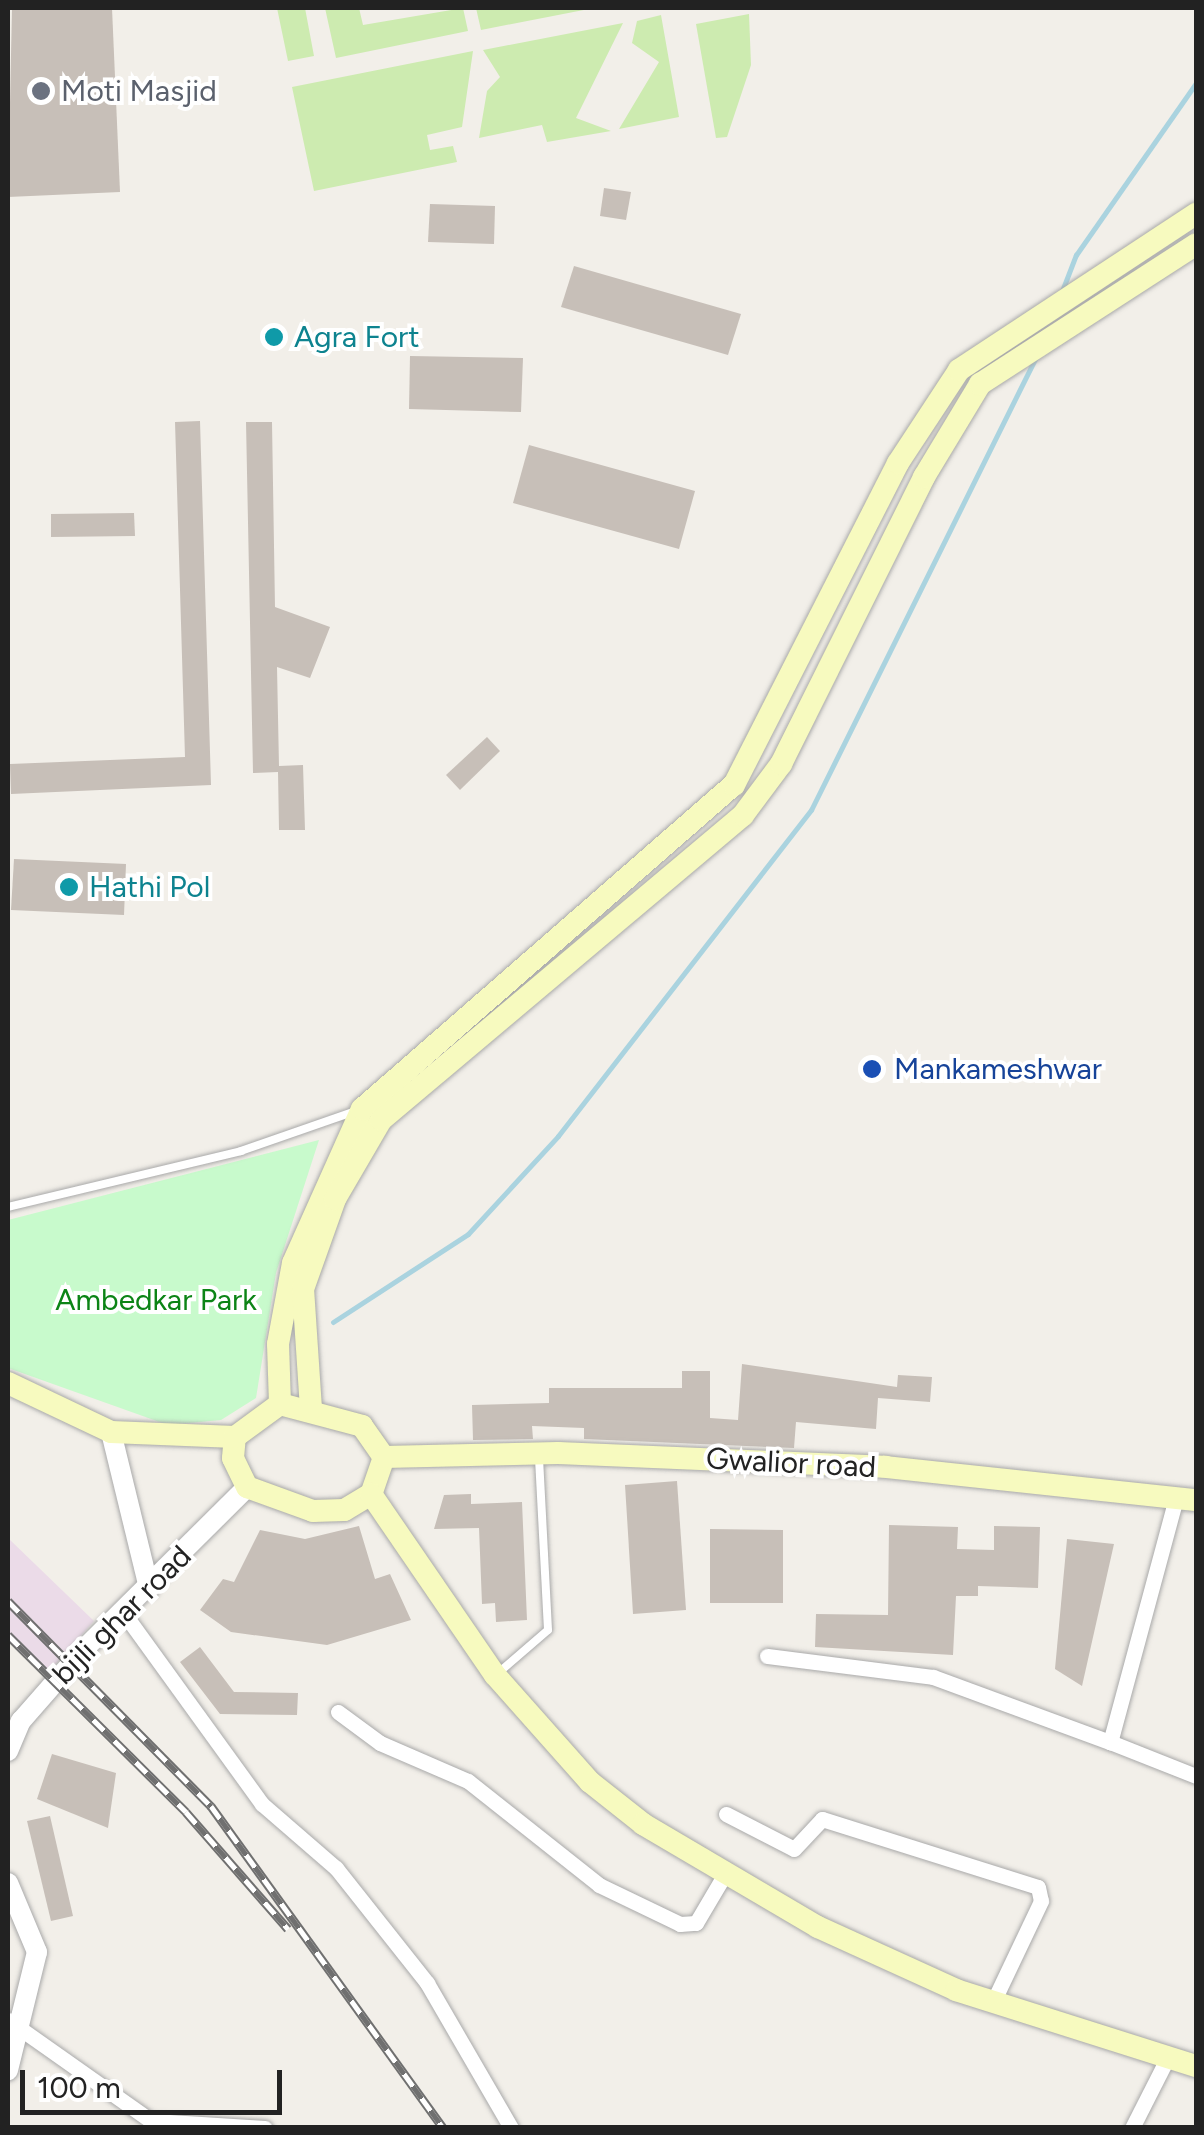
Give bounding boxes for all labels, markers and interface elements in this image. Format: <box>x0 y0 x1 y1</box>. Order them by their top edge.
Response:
place label: Moti Masjid <box>61 73 217 109</box>
marker: Moti Masjid <box>30 80 52 102</box>
place label: Agra Fort <box>294 319 420 355</box>
marker: Agra Fort <box>263 326 285 348</box>
place label: Hathi Pol <box>89 869 210 905</box>
marker: Hathi Pol <box>58 876 80 898</box>
place label: Mankameshwar <box>894 1051 1102 1087</box>
marker: Mankameshwar <box>859 1056 885 1082</box>
park label: Ambedkar Park <box>55 1282 257 1318</box>
street label: Gwalior road <box>705 1441 877 1485</box>
street label: bijli ghar road <box>45 1538 199 1692</box>
scale bar <box>25 2050 288 2112</box>
text: 100 m <box>37 2069 121 2106</box>

